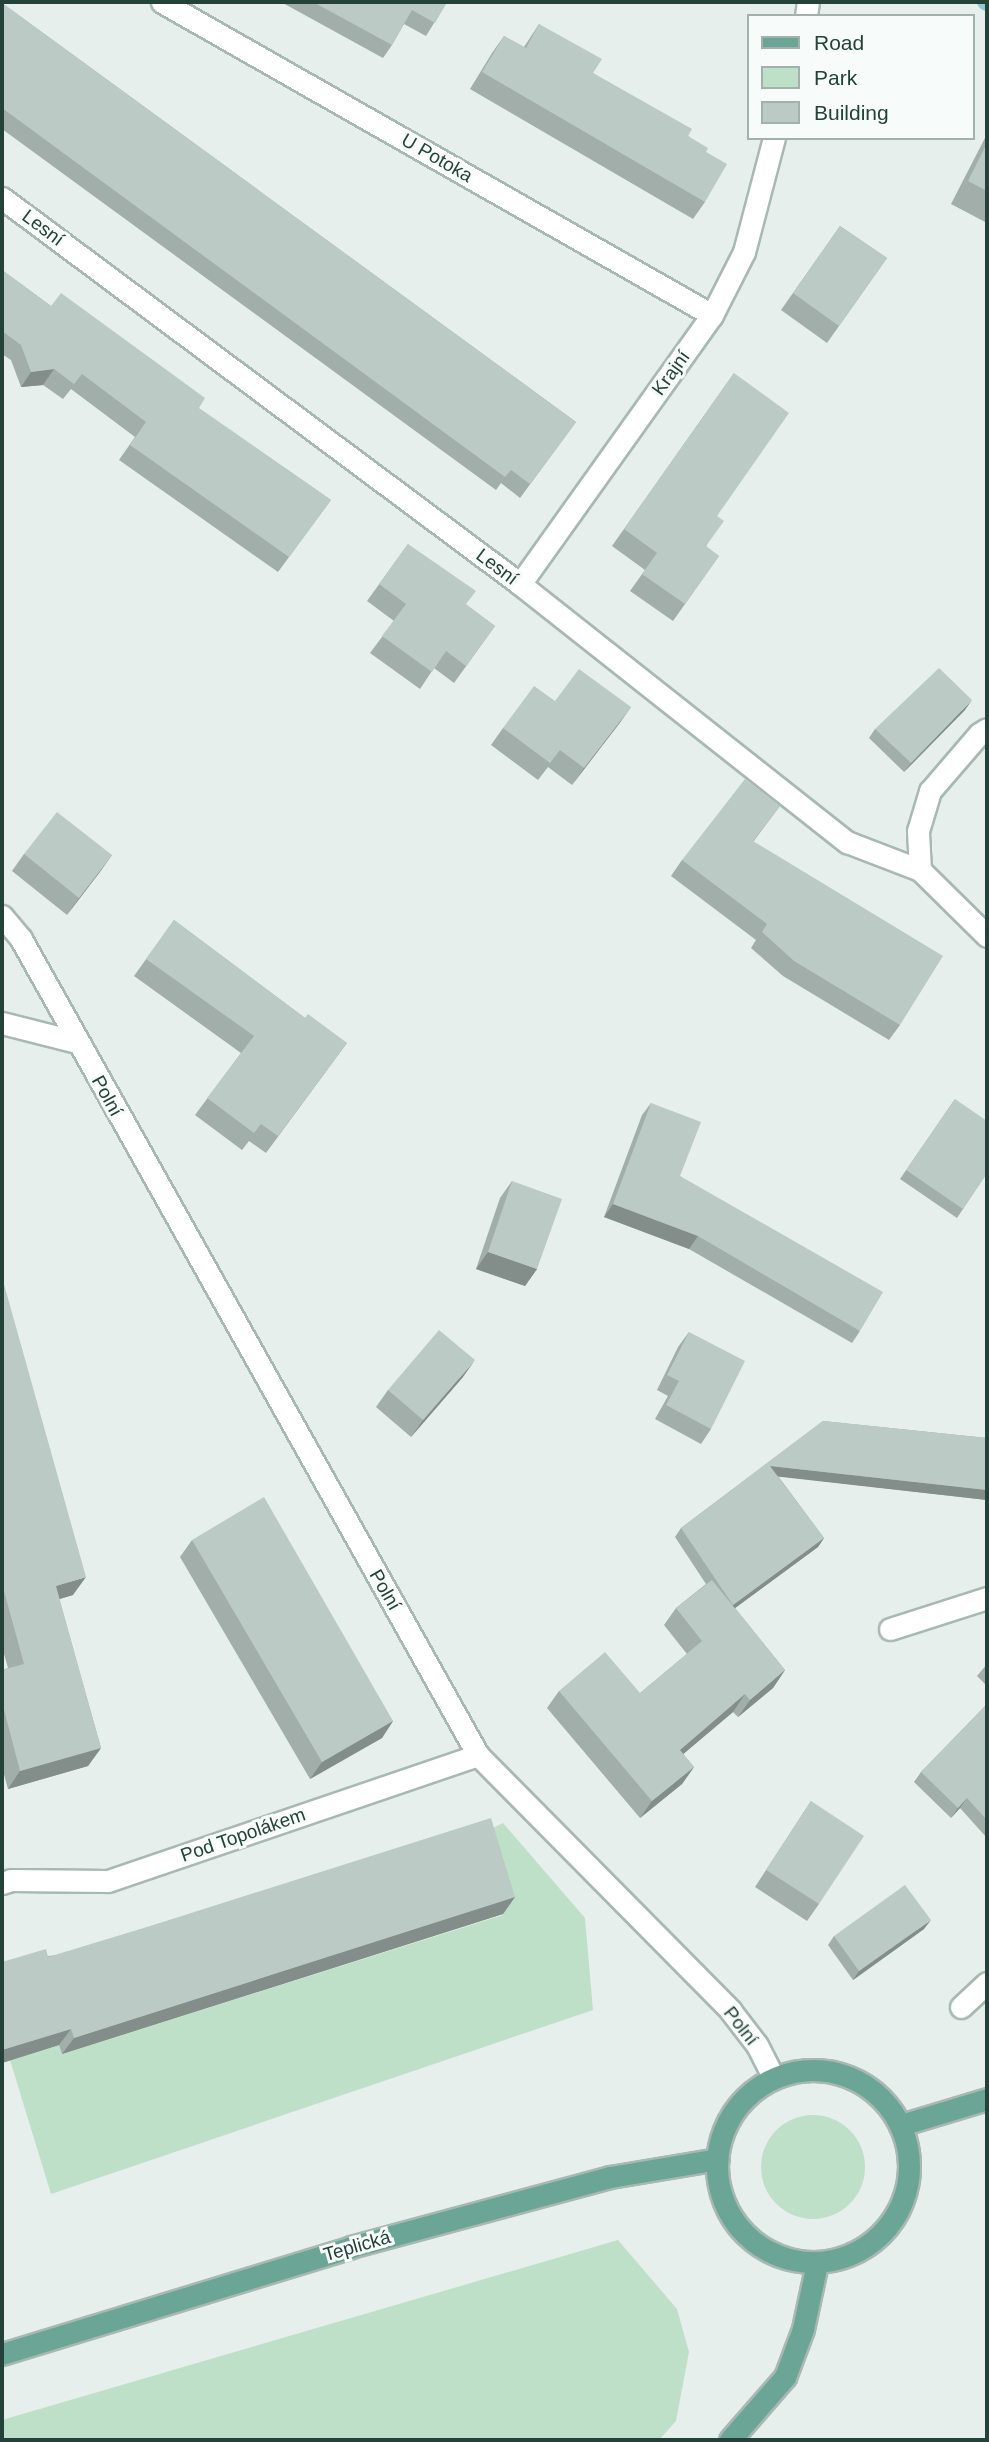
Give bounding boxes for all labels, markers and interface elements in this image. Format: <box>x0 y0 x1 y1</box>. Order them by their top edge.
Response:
legend <box>748 14 975 140</box>
text: Road <box>814 31 864 54</box>
text: Park <box>814 66 857 89</box>
text: Building <box>814 101 889 124</box>
street label: U Potoka <box>397 129 477 187</box>
street label: Lesní <box>18 205 68 251</box>
street label: Krajní <box>647 346 695 400</box>
street label: Lesní <box>472 544 522 590</box>
street label: Polní <box>87 1072 127 1120</box>
street label: Polní <box>364 1566 406 1614</box>
street label: Pod Topolákem <box>177 1803 309 1867</box>
street label: Polní <box>719 2002 763 2050</box>
street label: Teplická <box>321 2226 393 2266</box>

